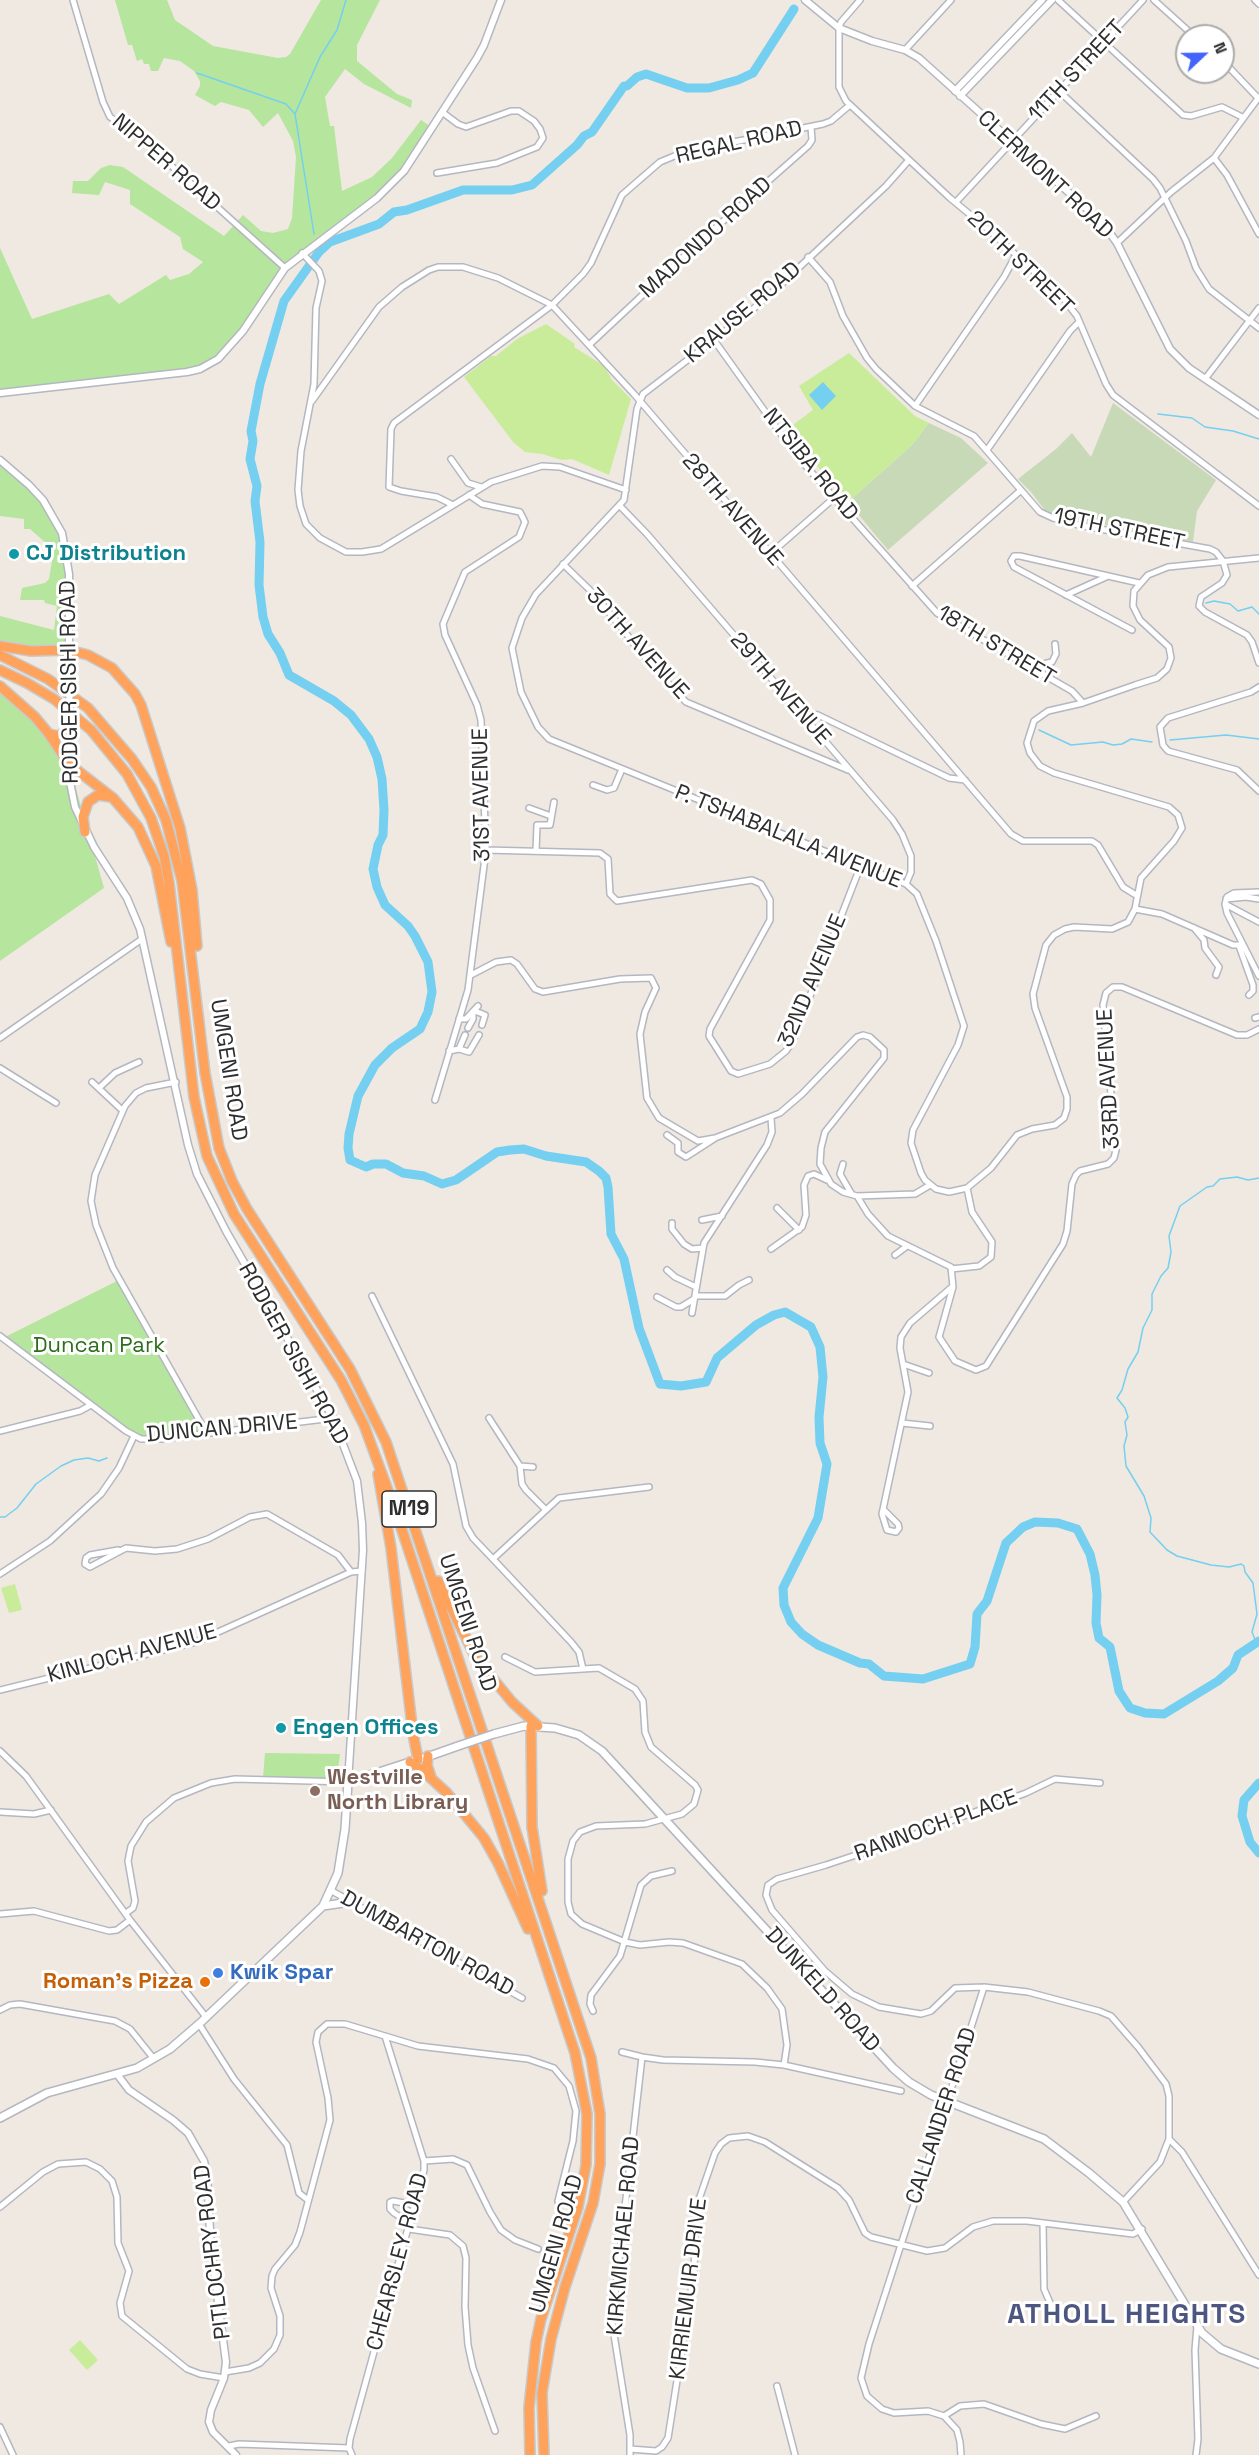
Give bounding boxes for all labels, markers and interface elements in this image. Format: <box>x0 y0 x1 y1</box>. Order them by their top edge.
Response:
street label: 11TH STREET <box>1023 15 1131 127</box>
north arrow <box>1175 24 1235 84</box>
text: N <box>1209 39 1232 57</box>
street label: CLERMONT ROAD <box>972 105 1118 245</box>
street label: NIPPER ROAD <box>106 109 226 217</box>
street label: REGAL ROAD <box>673 116 805 170</box>
street label: MADONDO ROAD <box>635 172 777 304</box>
street label: 20TH STREET <box>961 206 1079 320</box>
street label: KRAUSE ROAD <box>679 257 807 369</box>
street label: NTSIBA ROAD <box>757 404 863 526</box>
street label: 28TH AVENUE <box>676 448 788 572</box>
street label: 19TH STREET <box>1051 503 1187 557</box>
place label: CJ Distribution <box>26 541 186 567</box>
marker: CJ Distribution <box>7 547 21 561</box>
street label: RODGER SISHI ROAD <box>55 580 85 784</box>
street label: 30TH AVENUE <box>580 583 694 705</box>
street label: 18TH STREET <box>932 600 1060 692</box>
street label: 29TH AVENUE <box>724 627 836 751</box>
street label: 31ST AVENUE <box>468 728 496 862</box>
street label: P. TSHABALALA AVENUE <box>671 779 905 895</box>
street label: 32ND AVENUE <box>773 911 853 1051</box>
street label: UMGENI ROAD <box>204 997 252 1143</box>
street label: 33RD AVENUE <box>1092 1008 1126 1150</box>
street label: RODGER SISHI ROAD <box>232 1259 354 1449</box>
park label: Duncan Park <box>33 1333 165 1359</box>
street label: DUNCAN DRIVE <box>145 1409 299 1449</box>
road number: M19 <box>382 1491 436 1527</box>
street label: UMGENI ROAD <box>432 1551 502 1695</box>
street label: KINLOCH AVENUE <box>44 1619 220 1689</box>
place label: Engen Offices <box>293 1715 439 1741</box>
marker: Engen Offices <box>274 1721 288 1735</box>
place label: Westville North Library <box>327 1765 468 1816</box>
marker: Westville North Library <box>308 1784 322 1798</box>
street label: RANNOCH PLACE <box>851 1784 1021 1868</box>
street label: DUMBARTON ROAD <box>336 1885 518 2003</box>
street label: DUNKELD ROAD <box>759 1922 885 2058</box>
place label: Kwik Spar <box>230 1960 333 1986</box>
marker: Kwik Spar <box>211 1966 225 1980</box>
place label: Roman's Pizza <box>43 1969 193 1995</box>
marker: Roman's Pizza <box>198 1975 212 1989</box>
street label: CALLANDER ROAD <box>901 2025 983 2207</box>
street label: KIRKMICHAEL ROAD <box>602 2135 646 2337</box>
street label: PITLOCHRY ROAD <box>189 2163 237 2341</box>
street label: CHEARSLEY ROAD <box>362 2170 434 2354</box>
street label: UMGENI ROAD <box>525 2172 589 2316</box>
street label: KIRRIEMUIR DRIVE <box>665 2197 713 2381</box>
district label: ATHOLL HEIGHTS <box>1007 2298 1247 2332</box>

